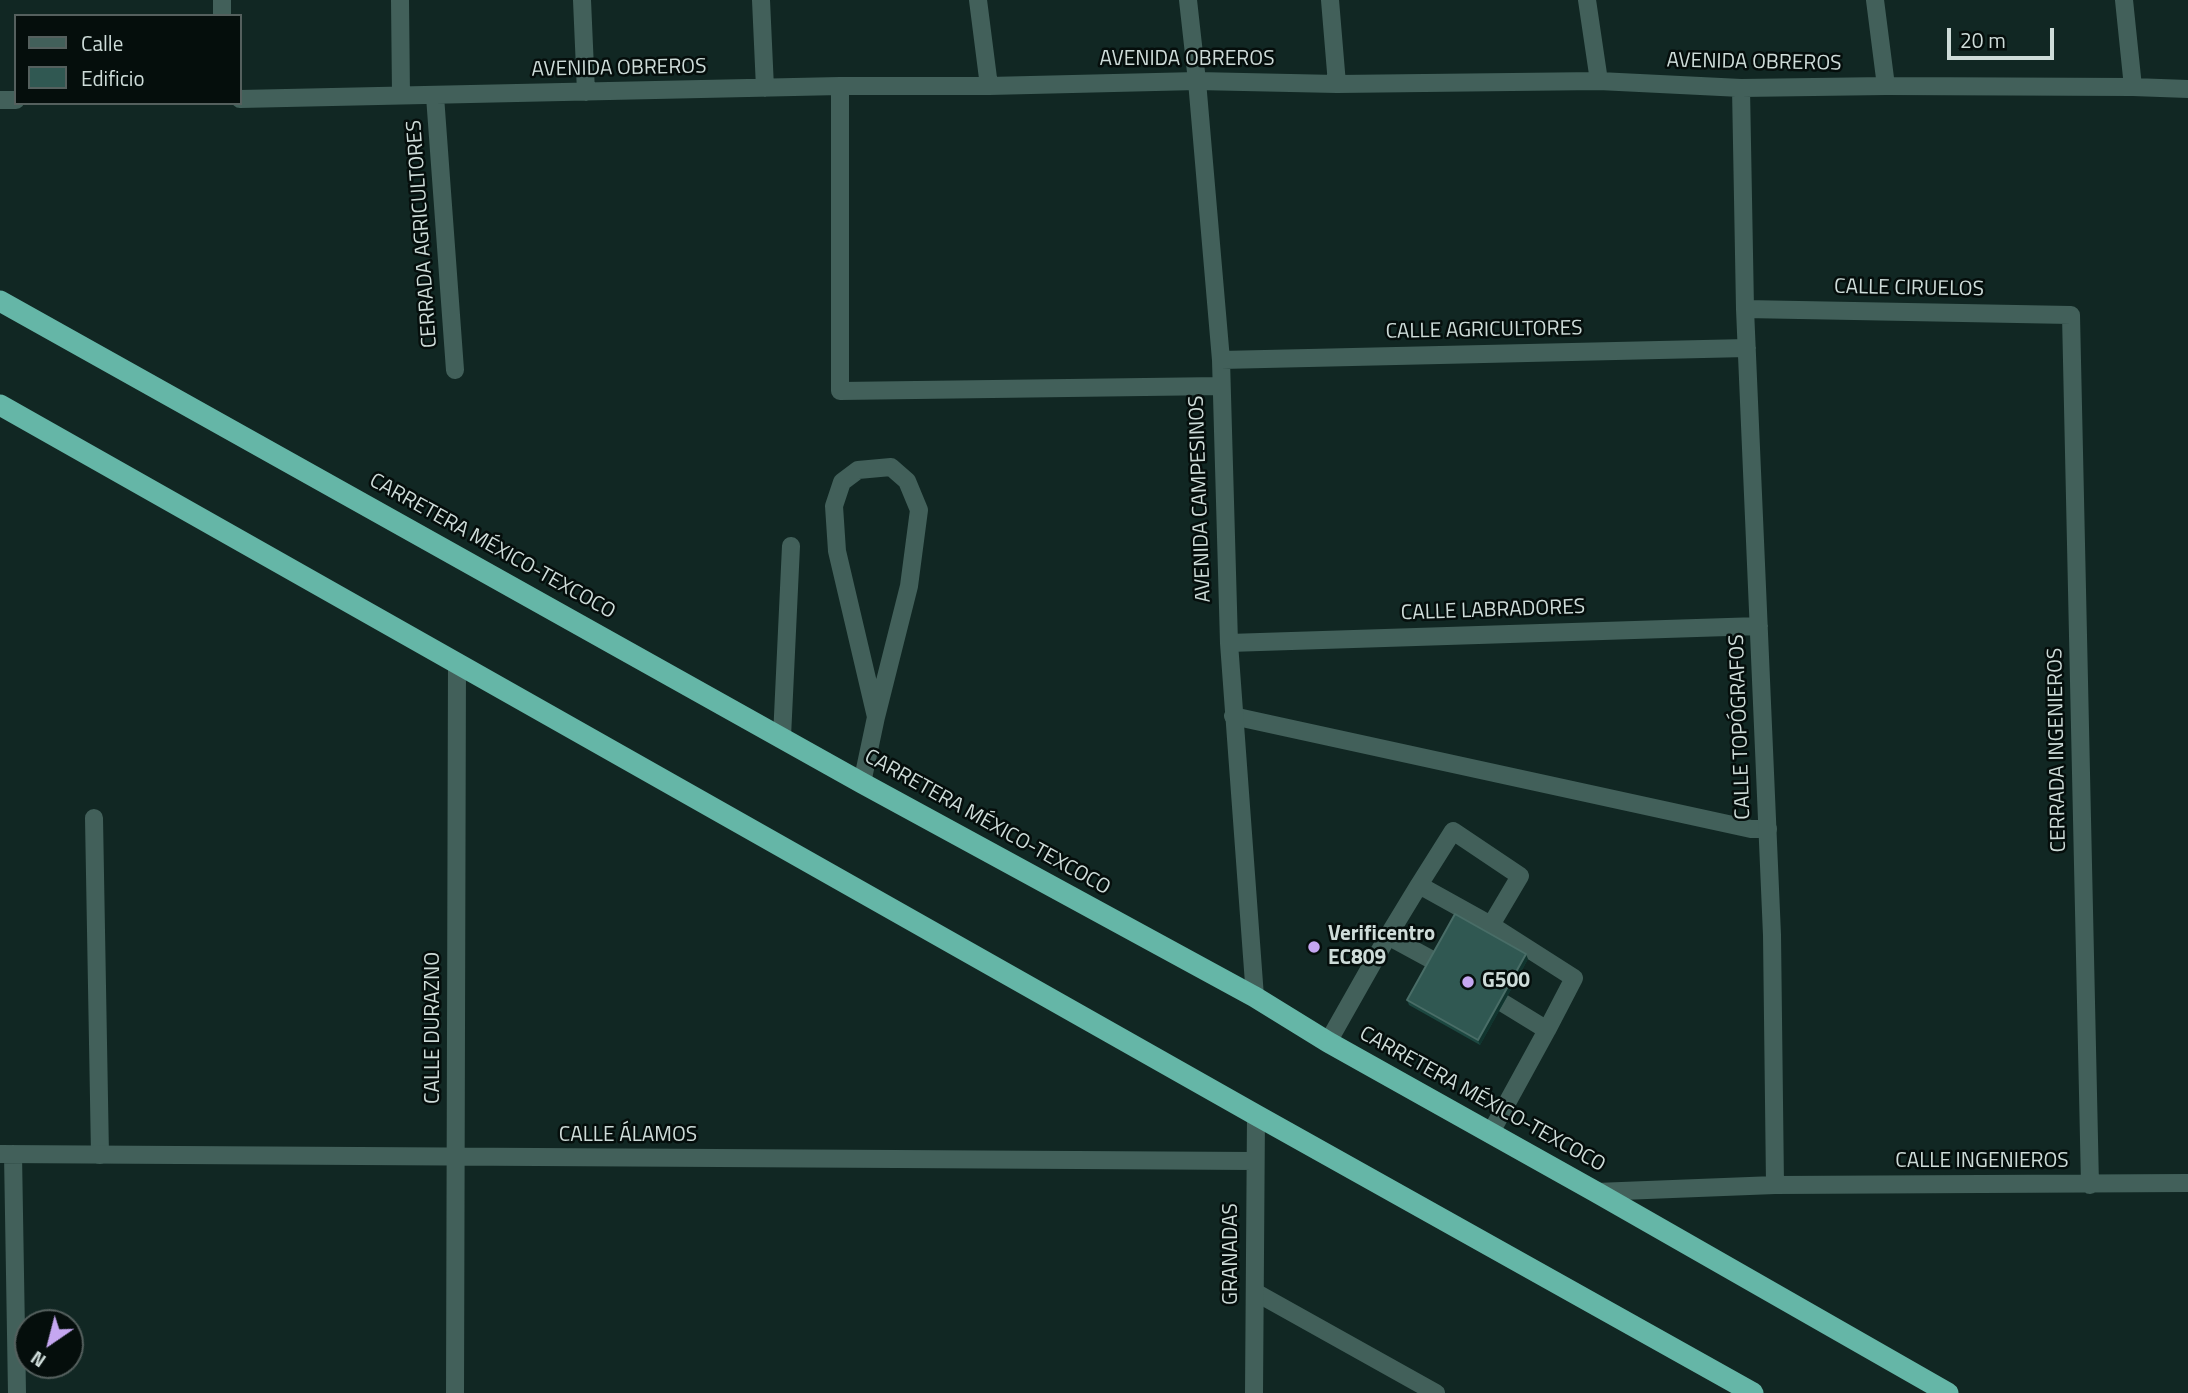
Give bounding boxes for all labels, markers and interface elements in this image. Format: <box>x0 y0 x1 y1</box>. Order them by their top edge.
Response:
legend <box>14 14 242 105</box>
scale bar <box>1950 14 2057 58</box>
text: 20 m <box>1960 24 2006 56</box>
text: Calle <box>81 27 123 59</box>
street label: AVENIDA OBREROS <box>1099 47 1275 73</box>
street label: AVENIDA OBREROS <box>1666 49 1842 77</box>
street label: AVENIDA OBREROS <box>531 55 707 83</box>
text: Edificio <box>81 62 145 94</box>
street label: CERRADA AGRICULTORES <box>402 119 444 349</box>
street label: CALLE CIRUELOS <box>1834 275 1984 303</box>
street label: CALLE AGRICULTORES <box>1385 317 1583 345</box>
street label: AVENIDA CAMPESINOS <box>1185 395 1217 603</box>
street label: CARRETERA MÉXICO-TEXCOCO <box>365 469 619 625</box>
street label: CALLE LABRADORES <box>1400 595 1586 627</box>
street label: CALLE TOPÓGRAFOS <box>1725 634 1757 820</box>
street label: CERRADA INGENIEROS <box>2044 647 2072 853</box>
street label: CARRETERA MÉXICO-TEXCOCO <box>860 745 1114 901</box>
place label: Verificentro EC809 <box>1328 922 1435 972</box>
marker: Verificentro EC809 <box>1306 939 1322 955</box>
street label: CALLE DURAZNO <box>421 952 447 1104</box>
place label: G500 <box>1482 969 1530 995</box>
marker: G500 <box>1460 974 1476 990</box>
street label: CARRETERA MÉXICO-TEXCOCO <box>1355 1022 1609 1178</box>
street label: CALLE ÁLAMOS <box>559 1123 697 1149</box>
street label: CALLE INGENIEROS <box>1895 1149 2069 1175</box>
street label: GRANADAS <box>1219 1203 1245 1305</box>
north arrow <box>14 1309 84 1379</box>
text: N <box>24 1344 52 1376</box>

